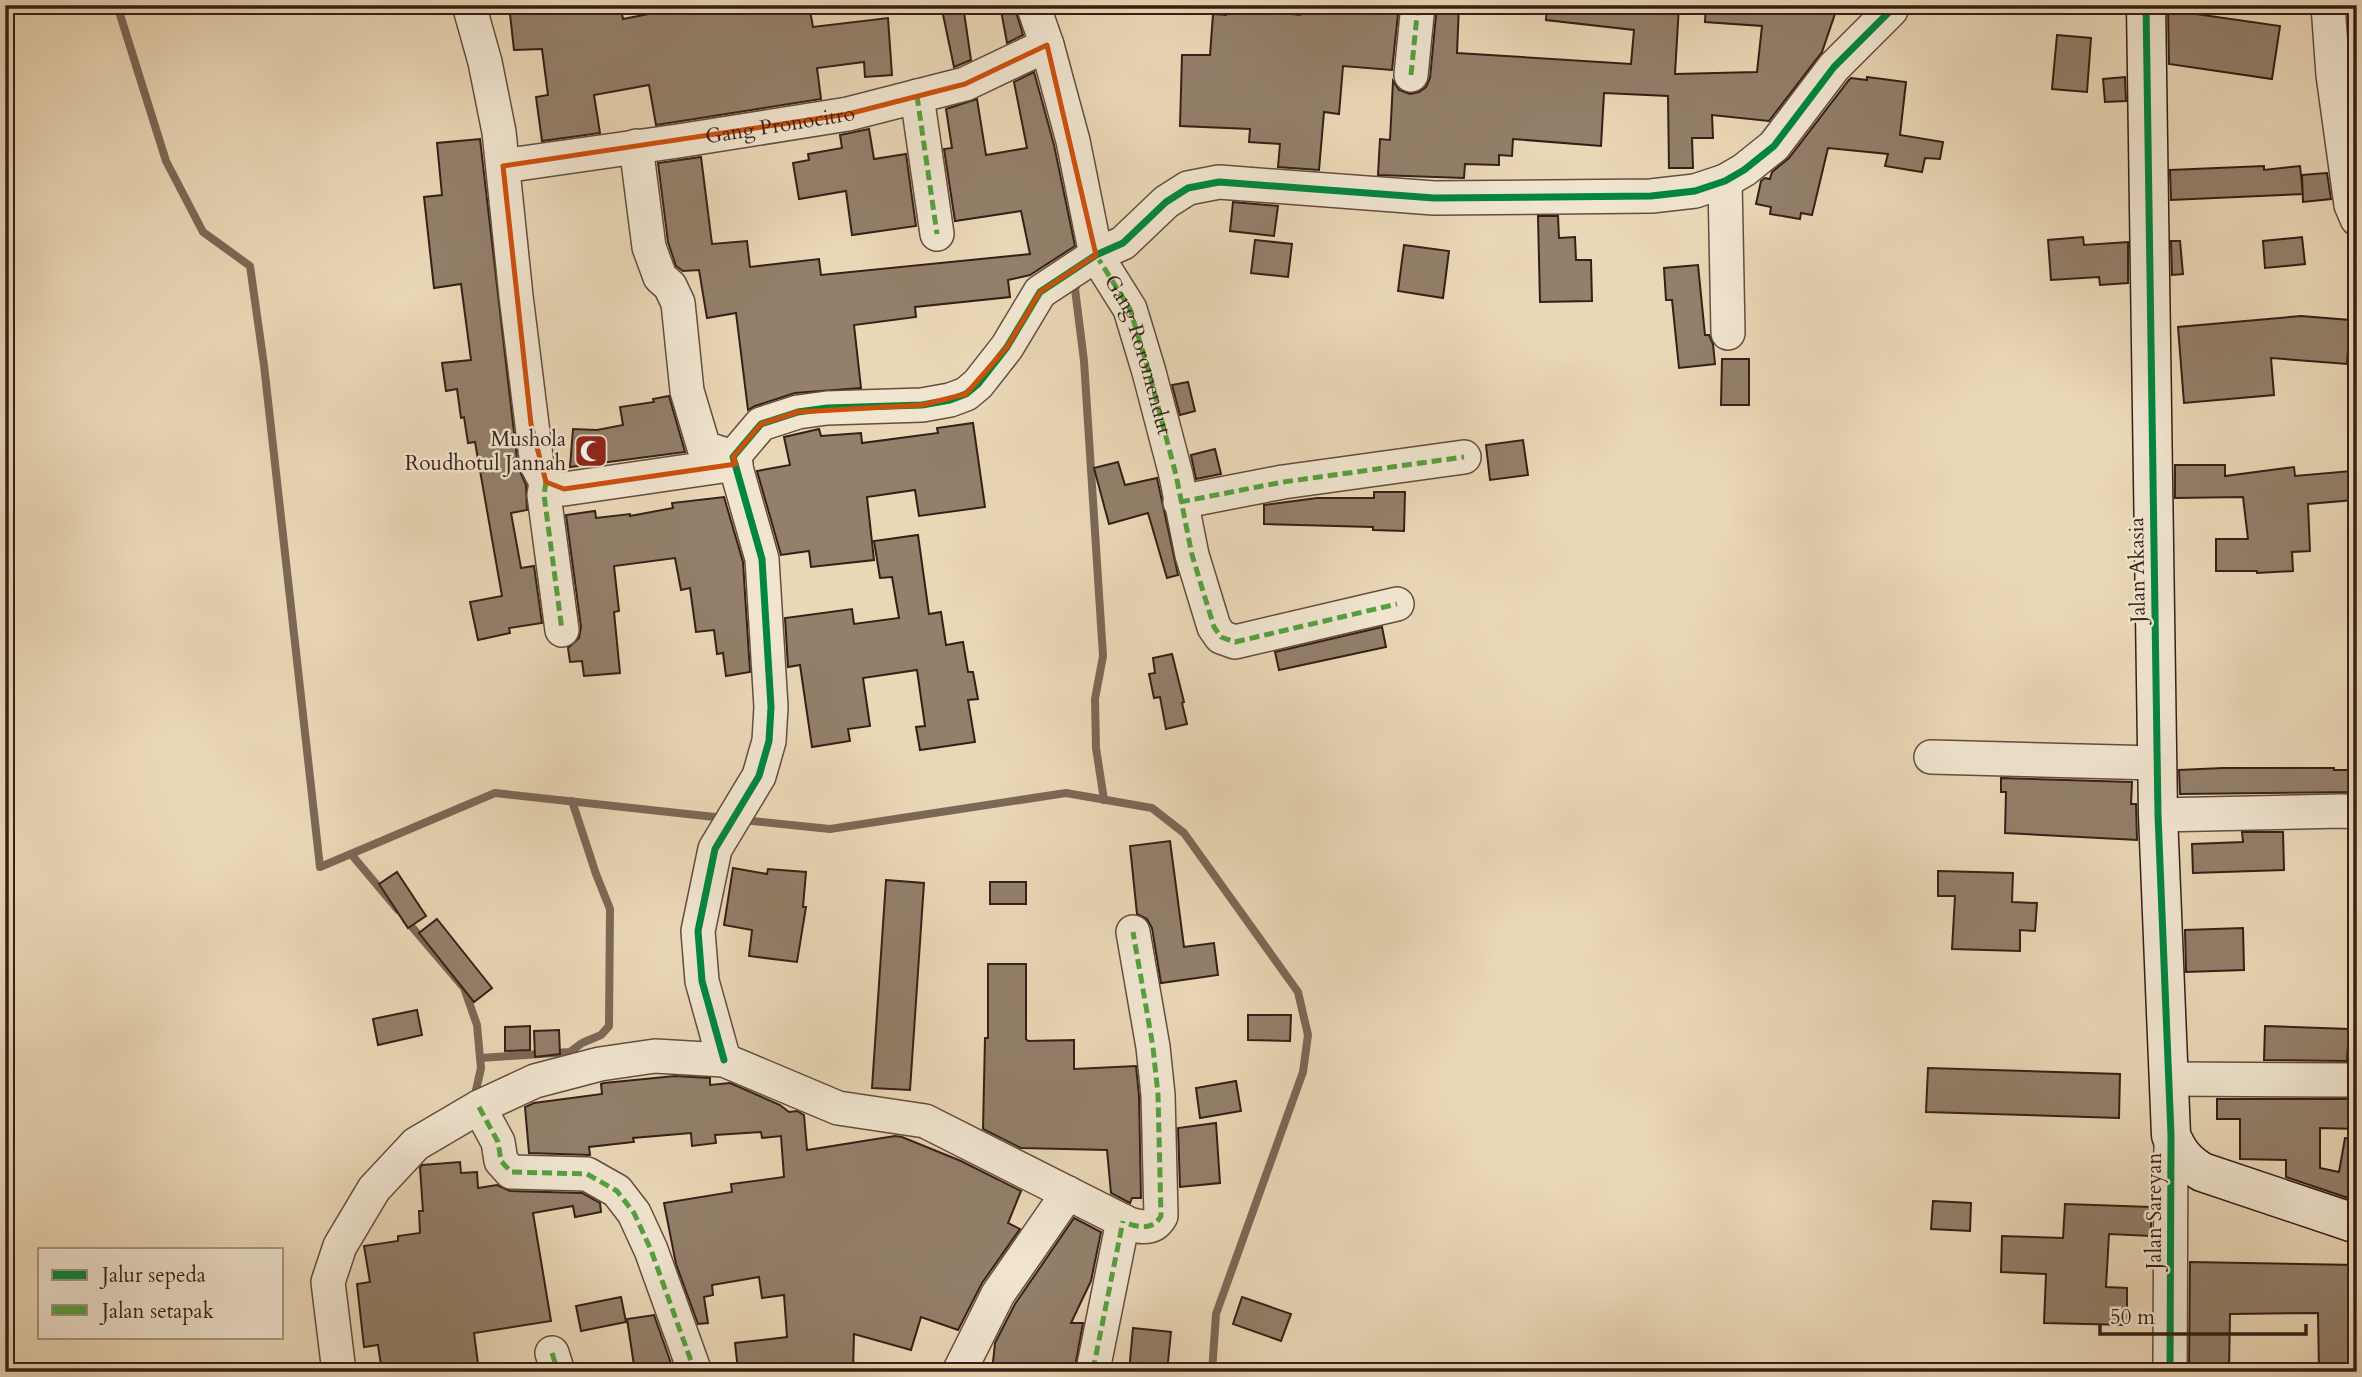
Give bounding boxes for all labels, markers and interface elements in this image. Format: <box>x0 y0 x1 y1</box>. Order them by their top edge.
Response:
street label: Gang Pronocitro <box>703 99 858 151</box>
street label: Gang Roromendut <box>1097 269 1179 439</box>
place label: Mushola Roudhotul Jannah <box>405 425 566 478</box>
mosque icon: Mushola Roudhotul Jannah <box>572 432 610 470</box>
street label: Jalan Akasia <box>2122 517 2153 626</box>
street label: Jalan Sareyan <box>2140 1152 2169 1273</box>
legend <box>38 1248 284 1338</box>
text: Jalur sepeda <box>99 1261 206 1290</box>
scale bar <box>2100 1293 2306 1337</box>
text: Jalan setapak <box>99 1297 215 1326</box>
text: 50 m <box>2110 1303 2155 1332</box>

